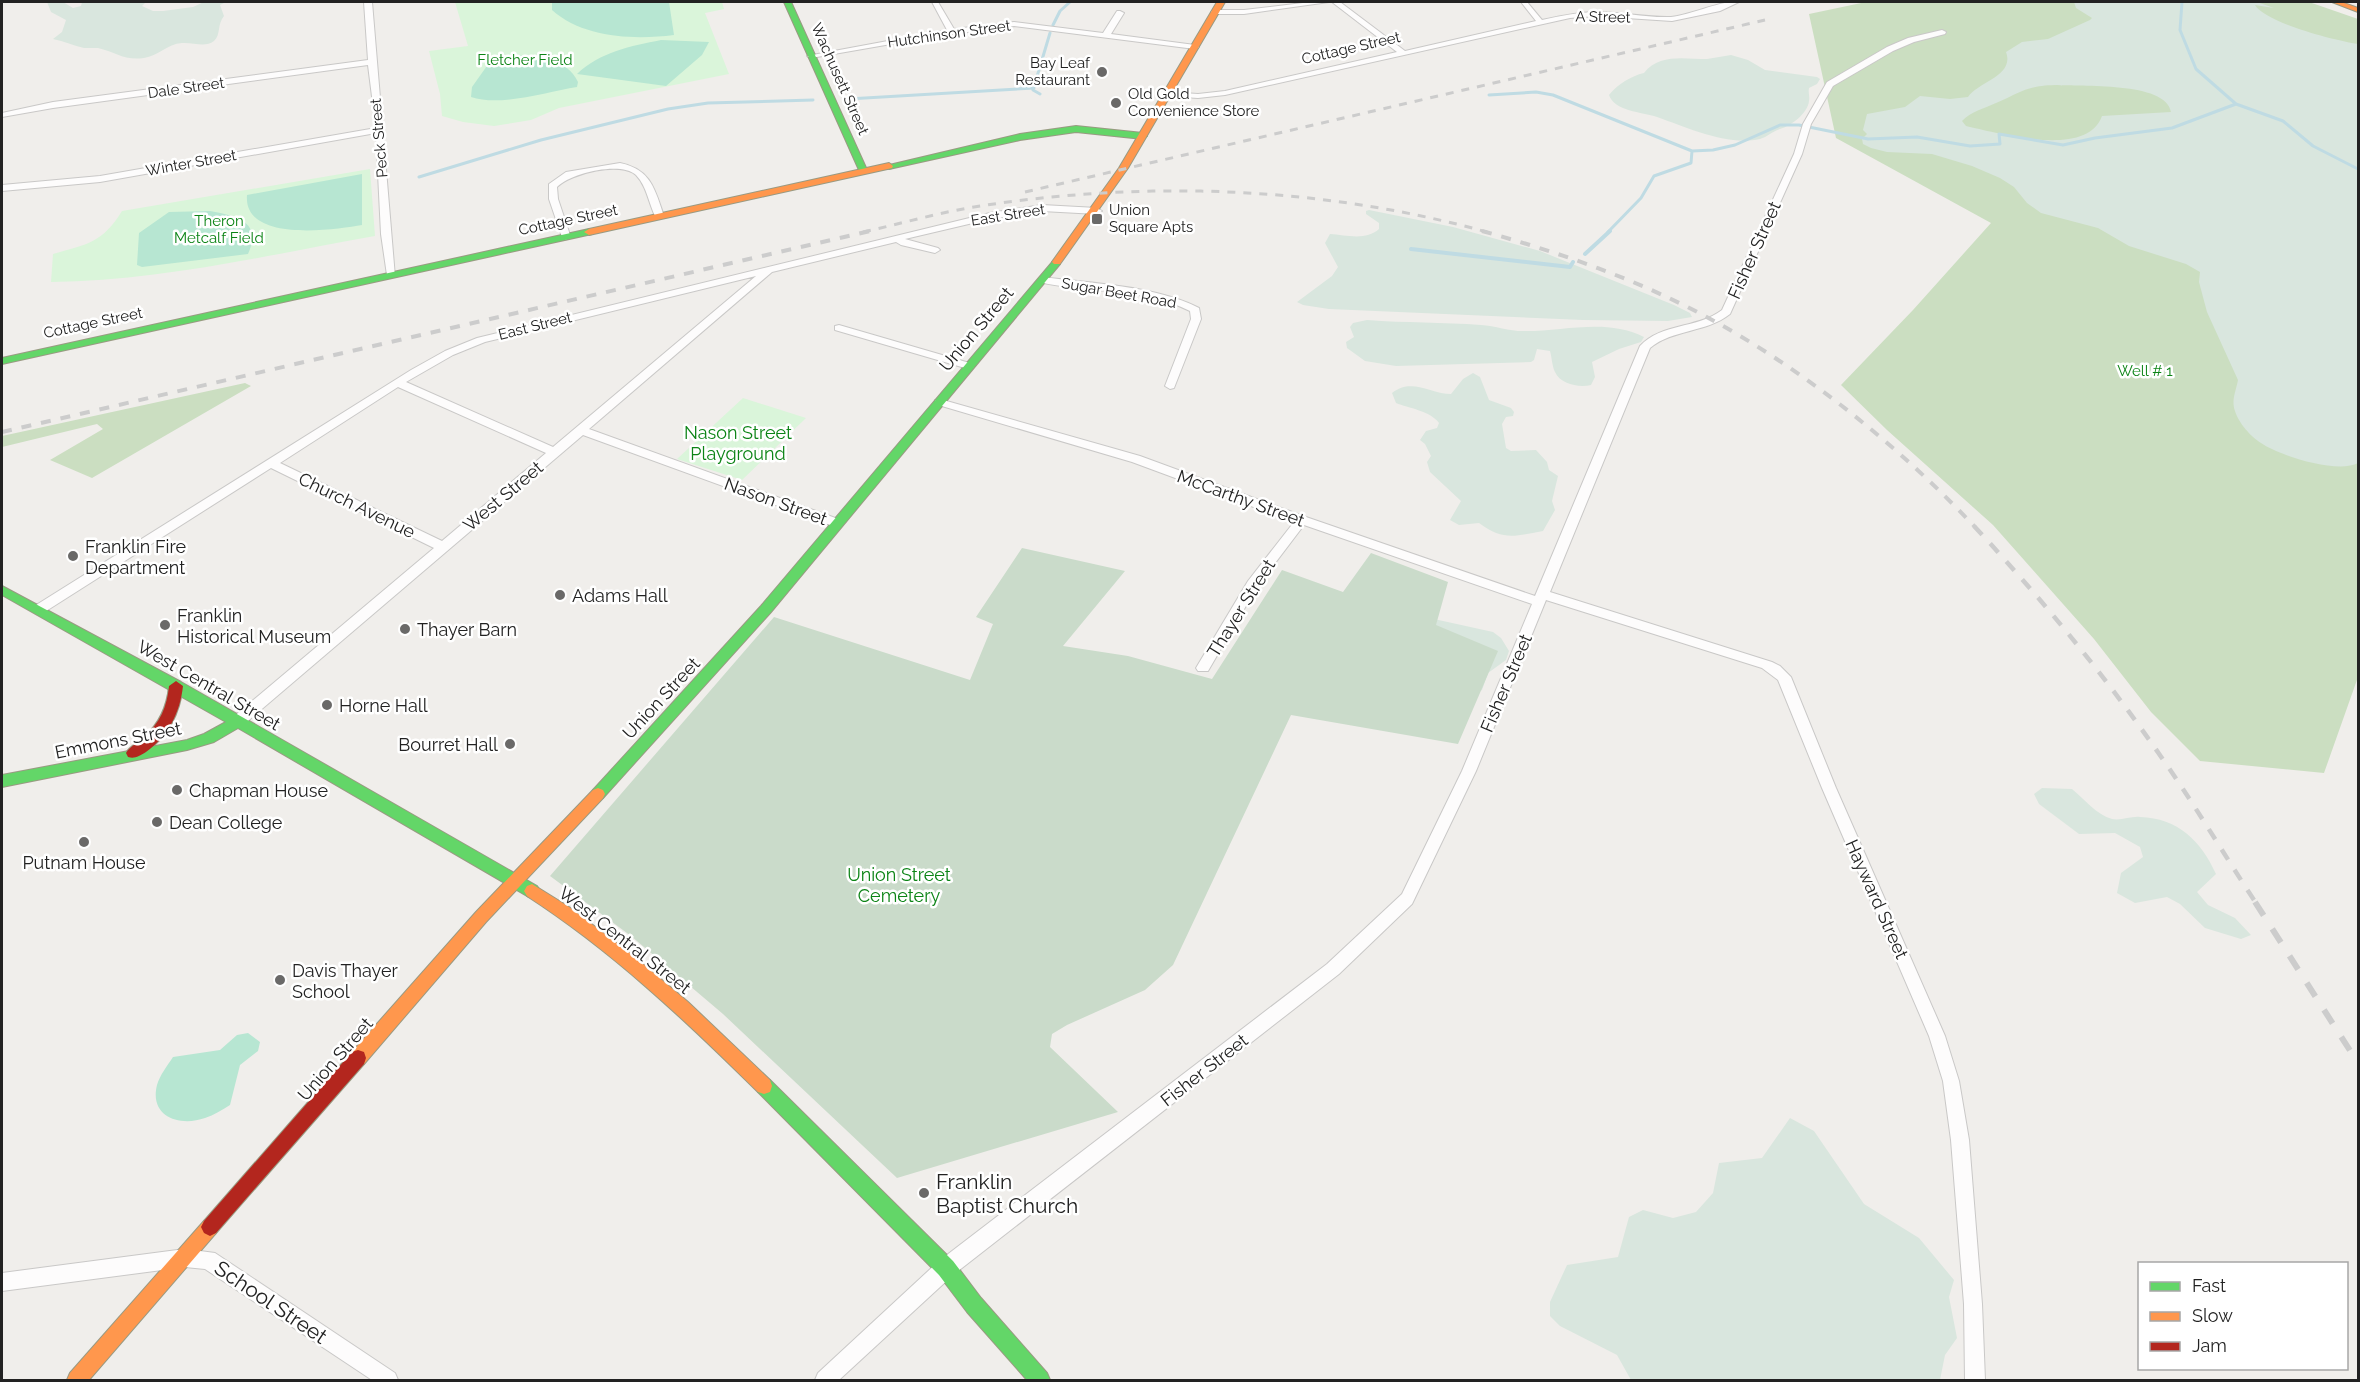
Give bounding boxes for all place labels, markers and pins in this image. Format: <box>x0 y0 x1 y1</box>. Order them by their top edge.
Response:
place label: Bay Leaf Restaurant <box>1015 54 1091 89</box>
marker: Bay Leaf Restaurant <box>1095 65 1109 79</box>
place label: Old Gold Convenience Store <box>1128 85 1259 120</box>
marker: Old Gold Convenience Store <box>1109 96 1123 110</box>
place label: Union Square Apts <box>1109 201 1193 236</box>
marker: Union Square Apts <box>1090 212 1104 226</box>
place label: Franklin Fire Department <box>85 536 186 578</box>
marker: Franklin Fire Department <box>66 549 80 563</box>
place label: Adams Hall <box>572 585 668 606</box>
marker: Adams Hall <box>553 588 567 602</box>
place label: Franklin Historical Museum <box>177 605 331 647</box>
marker: Franklin Historical Museum <box>158 618 172 632</box>
place label: Thayer Barn <box>417 619 517 640</box>
marker: Thayer Barn <box>398 622 412 636</box>
place label: Horne Hall <box>339 695 428 716</box>
marker: Horne Hall <box>320 698 334 712</box>
place label: Bourret Hall <box>398 734 498 755</box>
marker: Bourret Hall <box>503 737 517 751</box>
place label: Chapman House <box>189 780 328 801</box>
marker: Chapman House <box>170 783 184 797</box>
place label: Dean College <box>169 812 283 833</box>
marker: Dean College <box>150 815 164 829</box>
marker: Putnam House <box>77 835 91 849</box>
place label: Putnam House <box>22 852 146 873</box>
place label: Davis Thayer School <box>292 960 399 1002</box>
marker: Davis Thayer School <box>273 973 287 987</box>
place label: Franklin Baptist Church <box>936 1169 1078 1218</box>
marker: Franklin Baptist Church <box>917 1186 931 1200</box>

